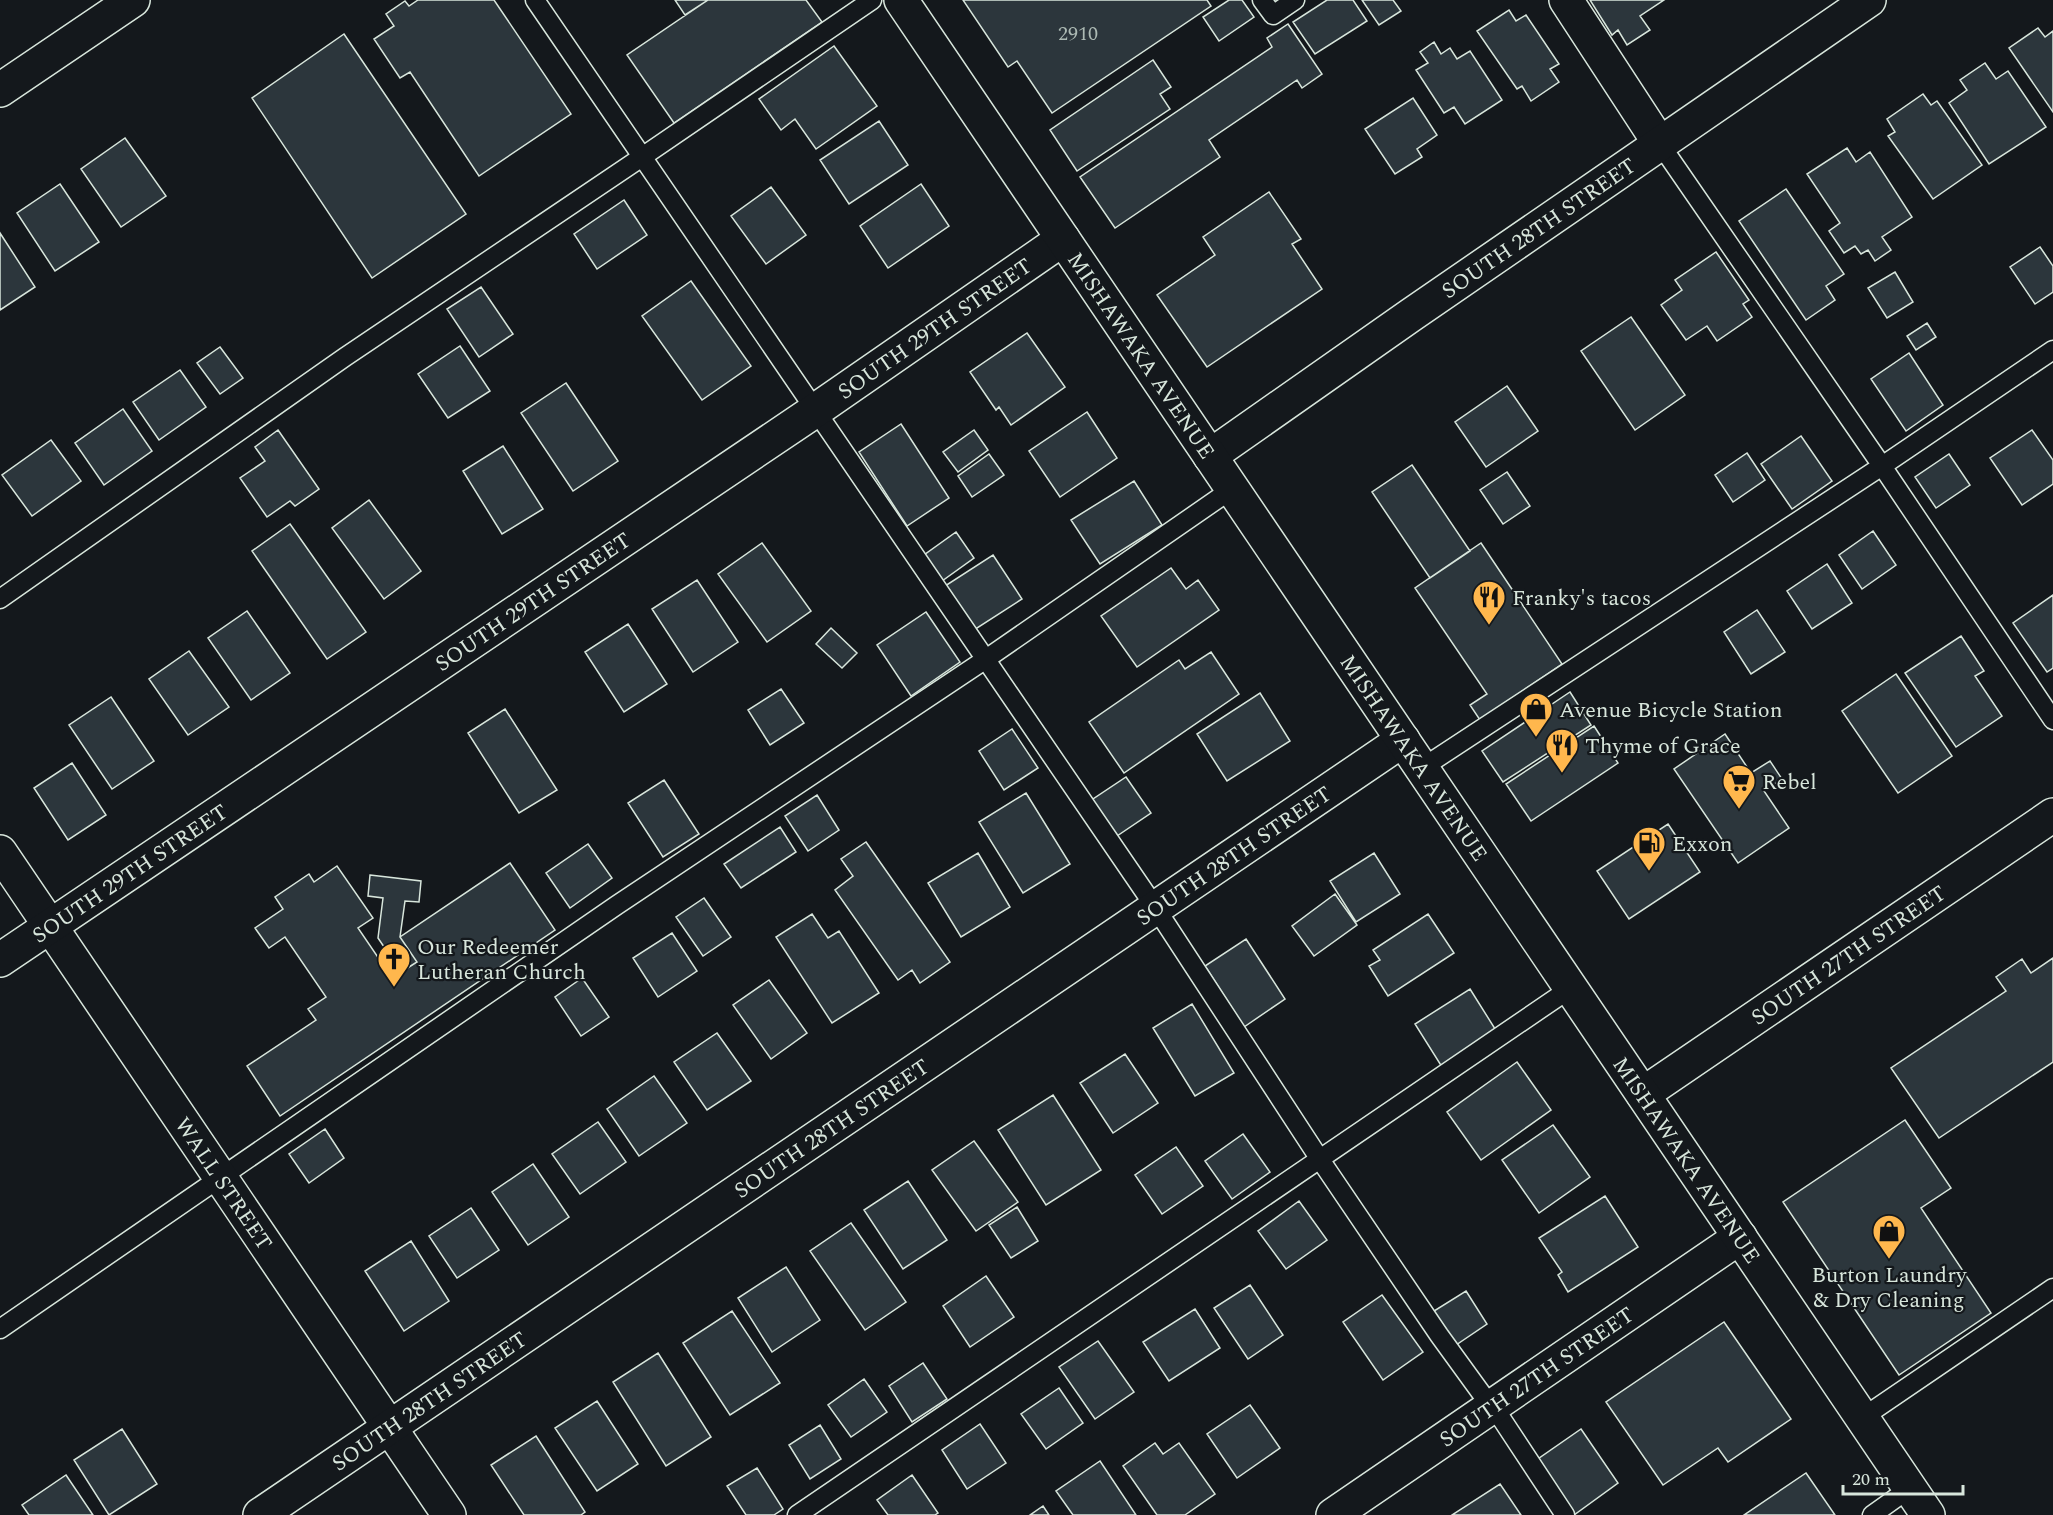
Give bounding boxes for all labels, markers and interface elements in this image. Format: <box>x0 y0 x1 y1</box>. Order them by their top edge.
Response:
house number: 2910 <box>1058 19 1098 49</box>
street label: SOUTH 28TH STREET <box>1435 150 1643 307</box>
street label: MISHAWAKA AVENUE <box>1058 246 1223 466</box>
street label: SOUTH 29TH STREET <box>831 250 1039 408</box>
street label: SOUTH 29TH STREET <box>429 524 638 680</box>
restaurant icon: Franky's tacos <box>1471 579 1507 626</box>
place label: Franky's tacos <box>1512 582 1651 615</box>
street label: MISHAWAKA AVENUE <box>1331 648 1495 868</box>
shop icon: Avenue Bicycle Station <box>1518 691 1554 738</box>
place label: Avenue Bicycle Station <box>1559 694 1783 727</box>
restaurant icon: Thyme of Grace <box>1544 727 1580 774</box>
place label: Thyme of Grace <box>1585 730 1741 763</box>
supermarket icon: Rebel <box>1721 763 1757 810</box>
place label: Rebel <box>1762 766 1817 799</box>
street label: SOUTH 28TH STREET <box>1130 778 1339 934</box>
street label: SOUTH 29TH STREET <box>26 796 235 952</box>
fuel station icon: Exxon <box>1631 825 1667 872</box>
place label: Exxon <box>1672 828 1733 861</box>
street label: SOUTH 27TH STREET <box>1745 877 1953 1034</box>
place label: Our Redeemer Lutheran Church <box>417 931 586 989</box>
church icon: Our Redeemer Lutheran Church <box>376 941 412 988</box>
street label: MISHAWAKA AVENUE <box>1604 1050 1768 1271</box>
street label: SOUTH 28TH STREET <box>727 1051 936 1207</box>
street label: WALL STREET <box>166 1111 280 1257</box>
shop icon: Burton Laundry & Dry Cleaning <box>1871 1213 1907 1260</box>
place label: Burton Laundry & Dry Cleaning <box>1812 1259 1968 1317</box>
street label: SOUTH 27TH STREET <box>1433 1299 1641 1456</box>
street label: SOUTH 28TH STREET <box>325 1324 534 1480</box>
scale bar <box>1843 1458 1963 1496</box>
text: 20 m <box>1852 1466 1890 1493</box>

